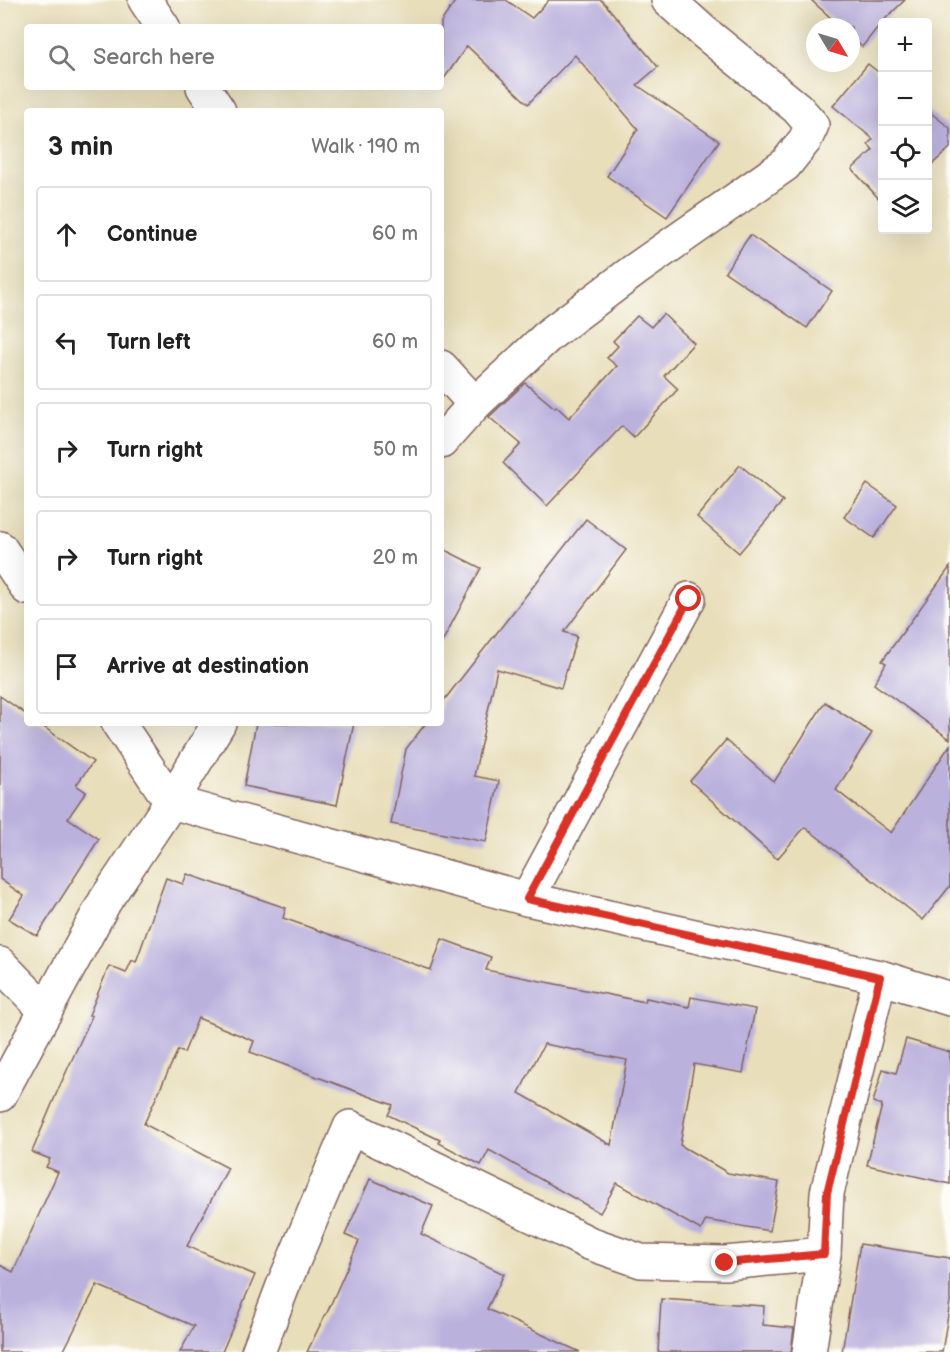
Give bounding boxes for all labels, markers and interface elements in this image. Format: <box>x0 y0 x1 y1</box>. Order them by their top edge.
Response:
north arrow <box>806 18 860 72</box>
map controls <box>878 18 932 234</box>
button: + <box>878 18 932 72</box>
search box <box>24 24 444 90</box>
icon: search <box>45 41 78 74</box>
text: Search here <box>93 44 215 71</box>
button: − <box>878 72 932 126</box>
button: locate <box>878 126 932 180</box>
text: 3 min <box>48 132 113 163</box>
text: Walk · 190 m <box>311 135 420 159</box>
button: layers <box>878 180 932 234</box>
icon: ahead <box>50 218 83 251</box>
text: Continue <box>107 221 197 248</box>
text: 60 m <box>372 222 418 246</box>
icon: left <box>50 326 83 359</box>
text: Turn left <box>107 329 191 356</box>
text: 60 m <box>372 330 418 354</box>
icon: right <box>50 434 83 467</box>
text: Turn right <box>107 437 203 464</box>
text: 50 m <box>373 438 418 462</box>
icon: right <box>50 542 83 575</box>
text: Turn right <box>107 545 203 572</box>
text: 20 m <box>373 546 418 570</box>
route start <box>675 585 701 611</box>
icon: arrive <box>50 650 83 683</box>
text: Arrive at destination <box>107 653 309 680</box>
route end <box>711 1249 737 1275</box>

